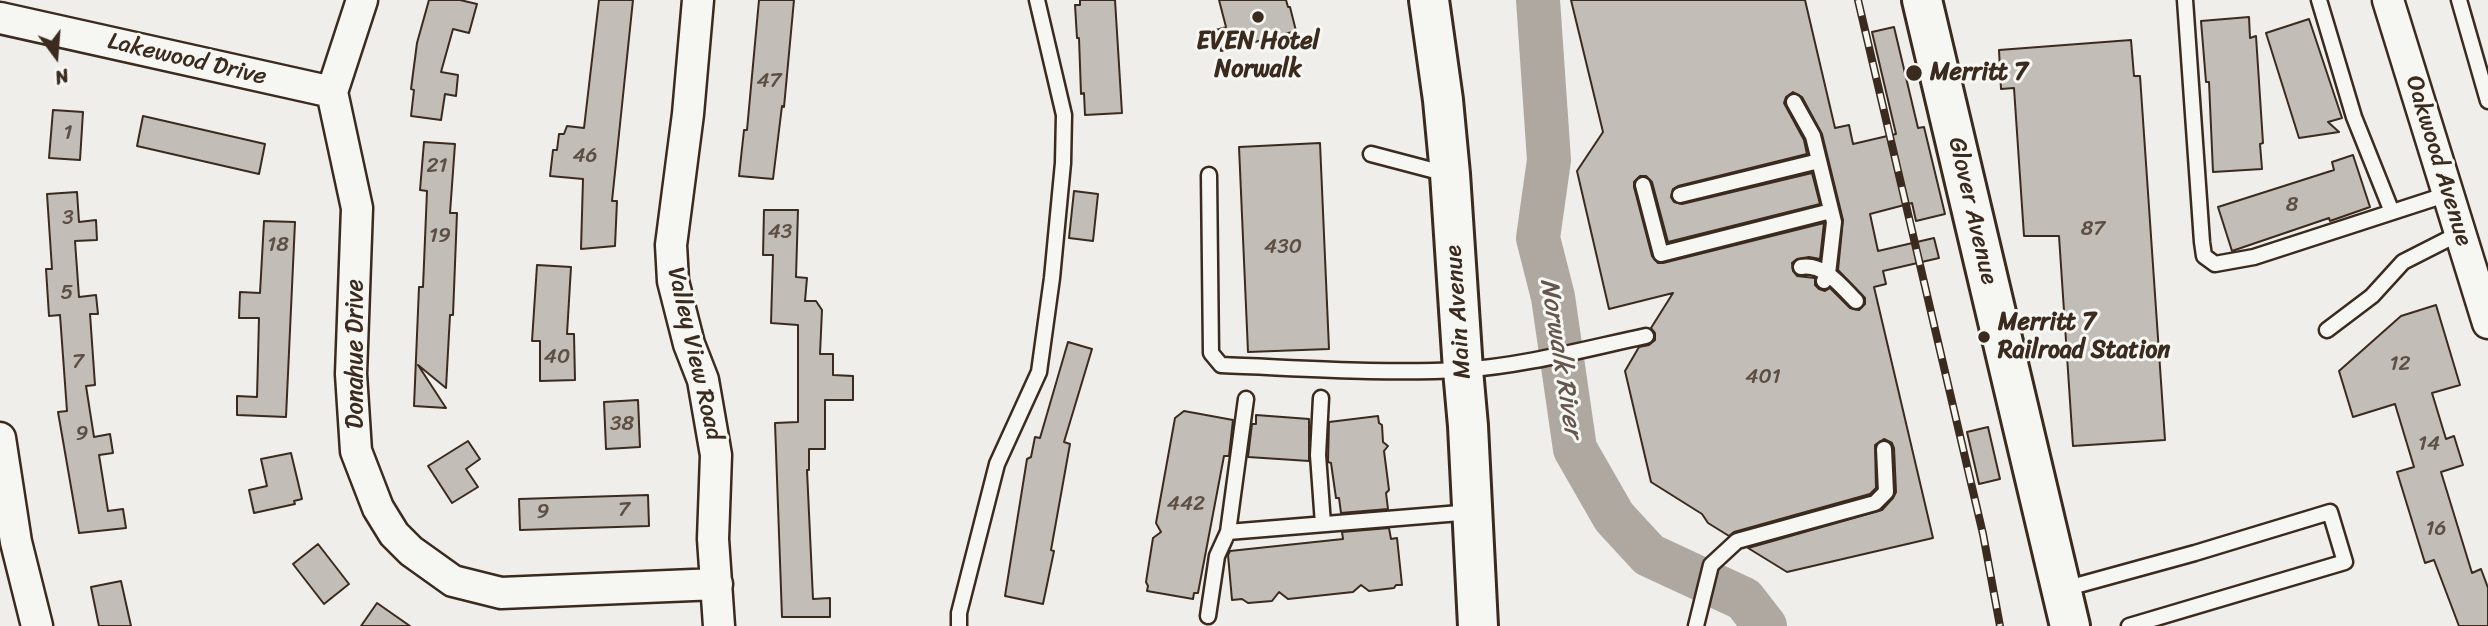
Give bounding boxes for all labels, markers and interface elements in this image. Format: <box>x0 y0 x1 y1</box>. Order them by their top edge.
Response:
marker: EVEN Hotel Norwalk <box>1250 9 1266 25</box>
north arrow <box>21 21 91 91</box>
street label: Lakewood Drive <box>105 28 269 92</box>
place label: EVEN Hotel Norwalk <box>1197 28 1319 84</box>
text: N <box>51 59 73 94</box>
place label: Merritt 7 <box>1930 59 2028 87</box>
marker: Merritt 7 <box>1904 63 1924 83</box>
house number: 47 <box>756 69 782 95</box>
street label: Oakwood Avenue <box>2398 72 2478 250</box>
house number: 1 <box>63 121 73 147</box>
street label: Glover Avenue <box>1941 135 2003 287</box>
house number: 46 <box>572 144 598 170</box>
house number: 21 <box>426 154 448 180</box>
house number: 8 <box>2286 193 2298 219</box>
house number: 3 <box>62 206 74 232</box>
house number: 87 <box>2081 217 2105 243</box>
house number: 43 <box>768 220 792 246</box>
house number: 19 <box>429 224 451 250</box>
house number: 18 <box>267 233 289 259</box>
house number: 430 <box>1264 235 1302 261</box>
street label: Main Avenue <box>1440 244 1478 380</box>
street label: Valley View Road <box>660 265 728 443</box>
water label: Norwalk River <box>1532 277 1588 439</box>
street label: Donahue Drive <box>342 279 370 429</box>
house number: 5 <box>61 281 73 307</box>
place label: Merritt 7 Railroad Station <box>1998 309 2170 365</box>
marker: Merritt 7 Railroad Station <box>1976 329 1992 345</box>
house number: 40 <box>544 345 570 371</box>
house number: 7 <box>72 350 84 376</box>
house number: 12 <box>2389 352 2411 378</box>
house number: 401 <box>1745 365 1781 391</box>
house number: 38 <box>610 412 634 438</box>
house number: 9 <box>76 422 88 448</box>
house number: 14 <box>2418 432 2440 458</box>
house number: 442 <box>1167 492 1205 518</box>
house number: 7 <box>618 498 630 524</box>
house number: 9 <box>537 500 549 526</box>
house number: 16 <box>2426 517 2446 543</box>

